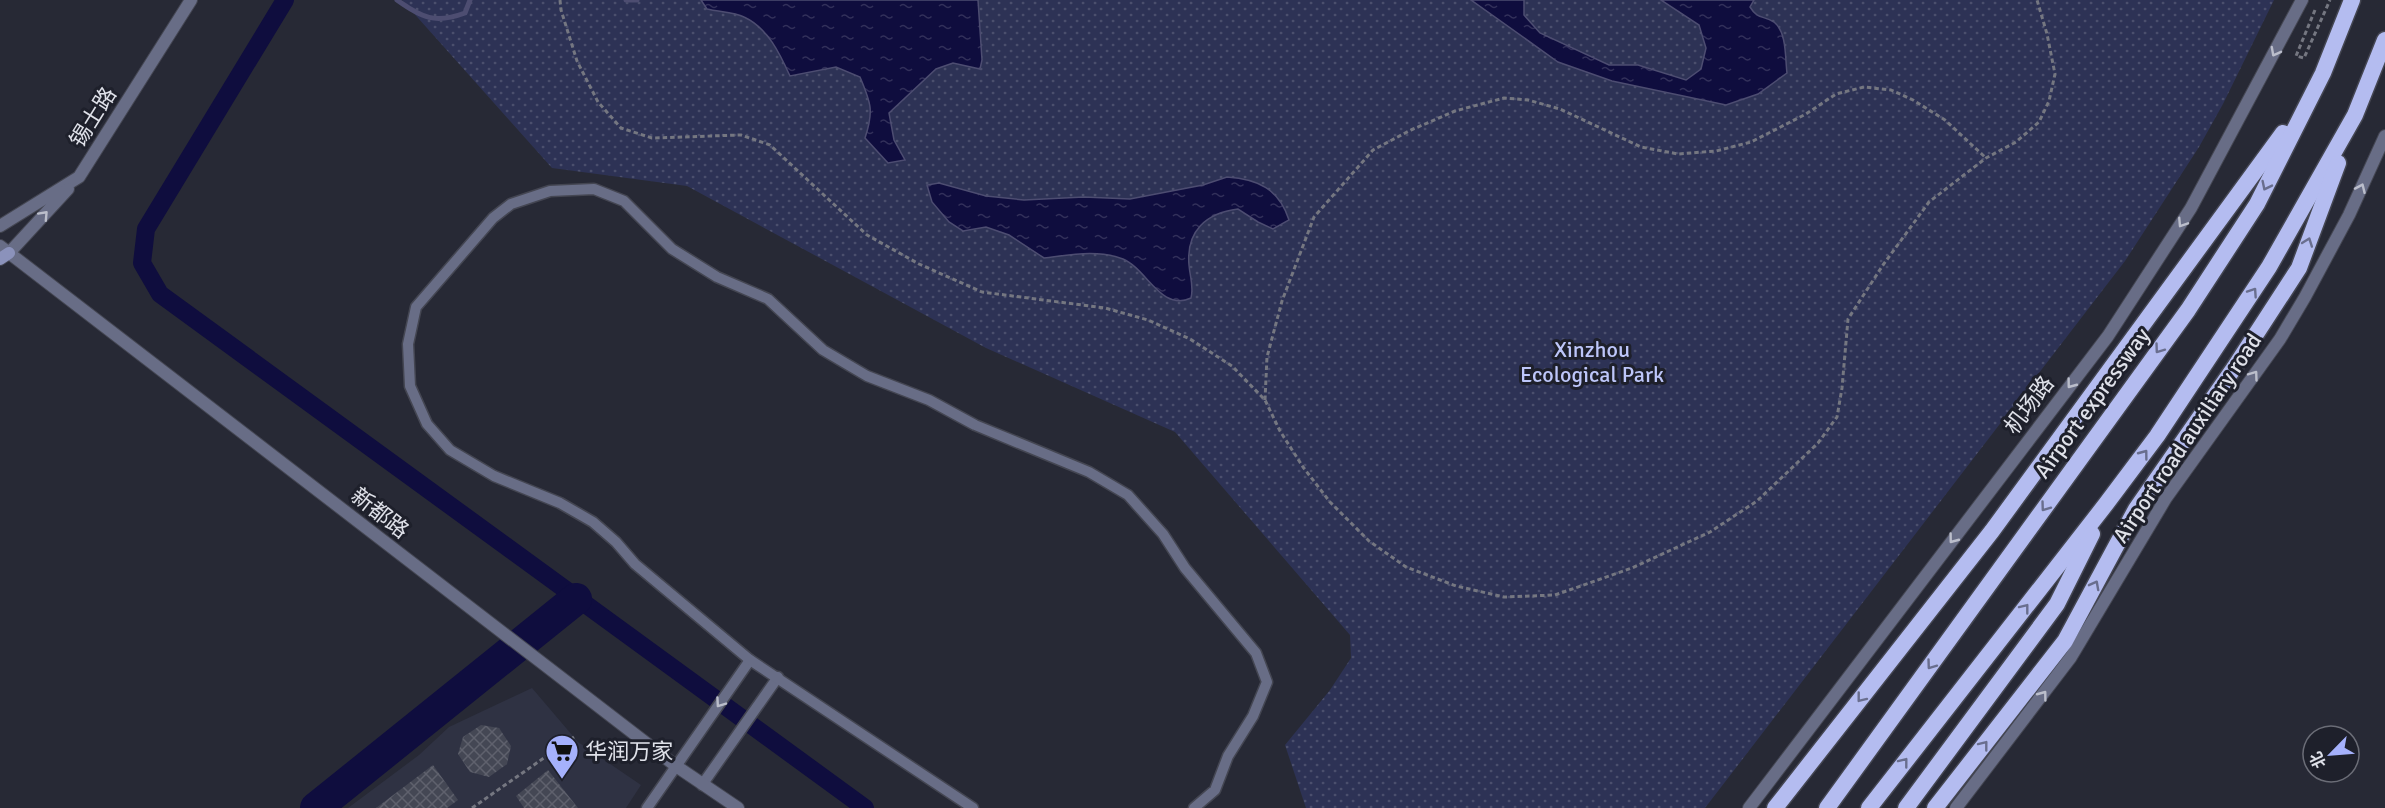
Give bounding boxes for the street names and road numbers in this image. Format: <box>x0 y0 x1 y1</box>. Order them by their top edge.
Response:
street label: 锡士路 <box>64 82 122 152</box>
street label: Airport expressway <box>2028 322 2156 483</box>
street label: Airport road auxiliary road <box>2107 328 2267 548</box>
street label: 机场路 <box>1998 371 2060 439</box>
street label: 新都路 <box>346 482 414 544</box>

